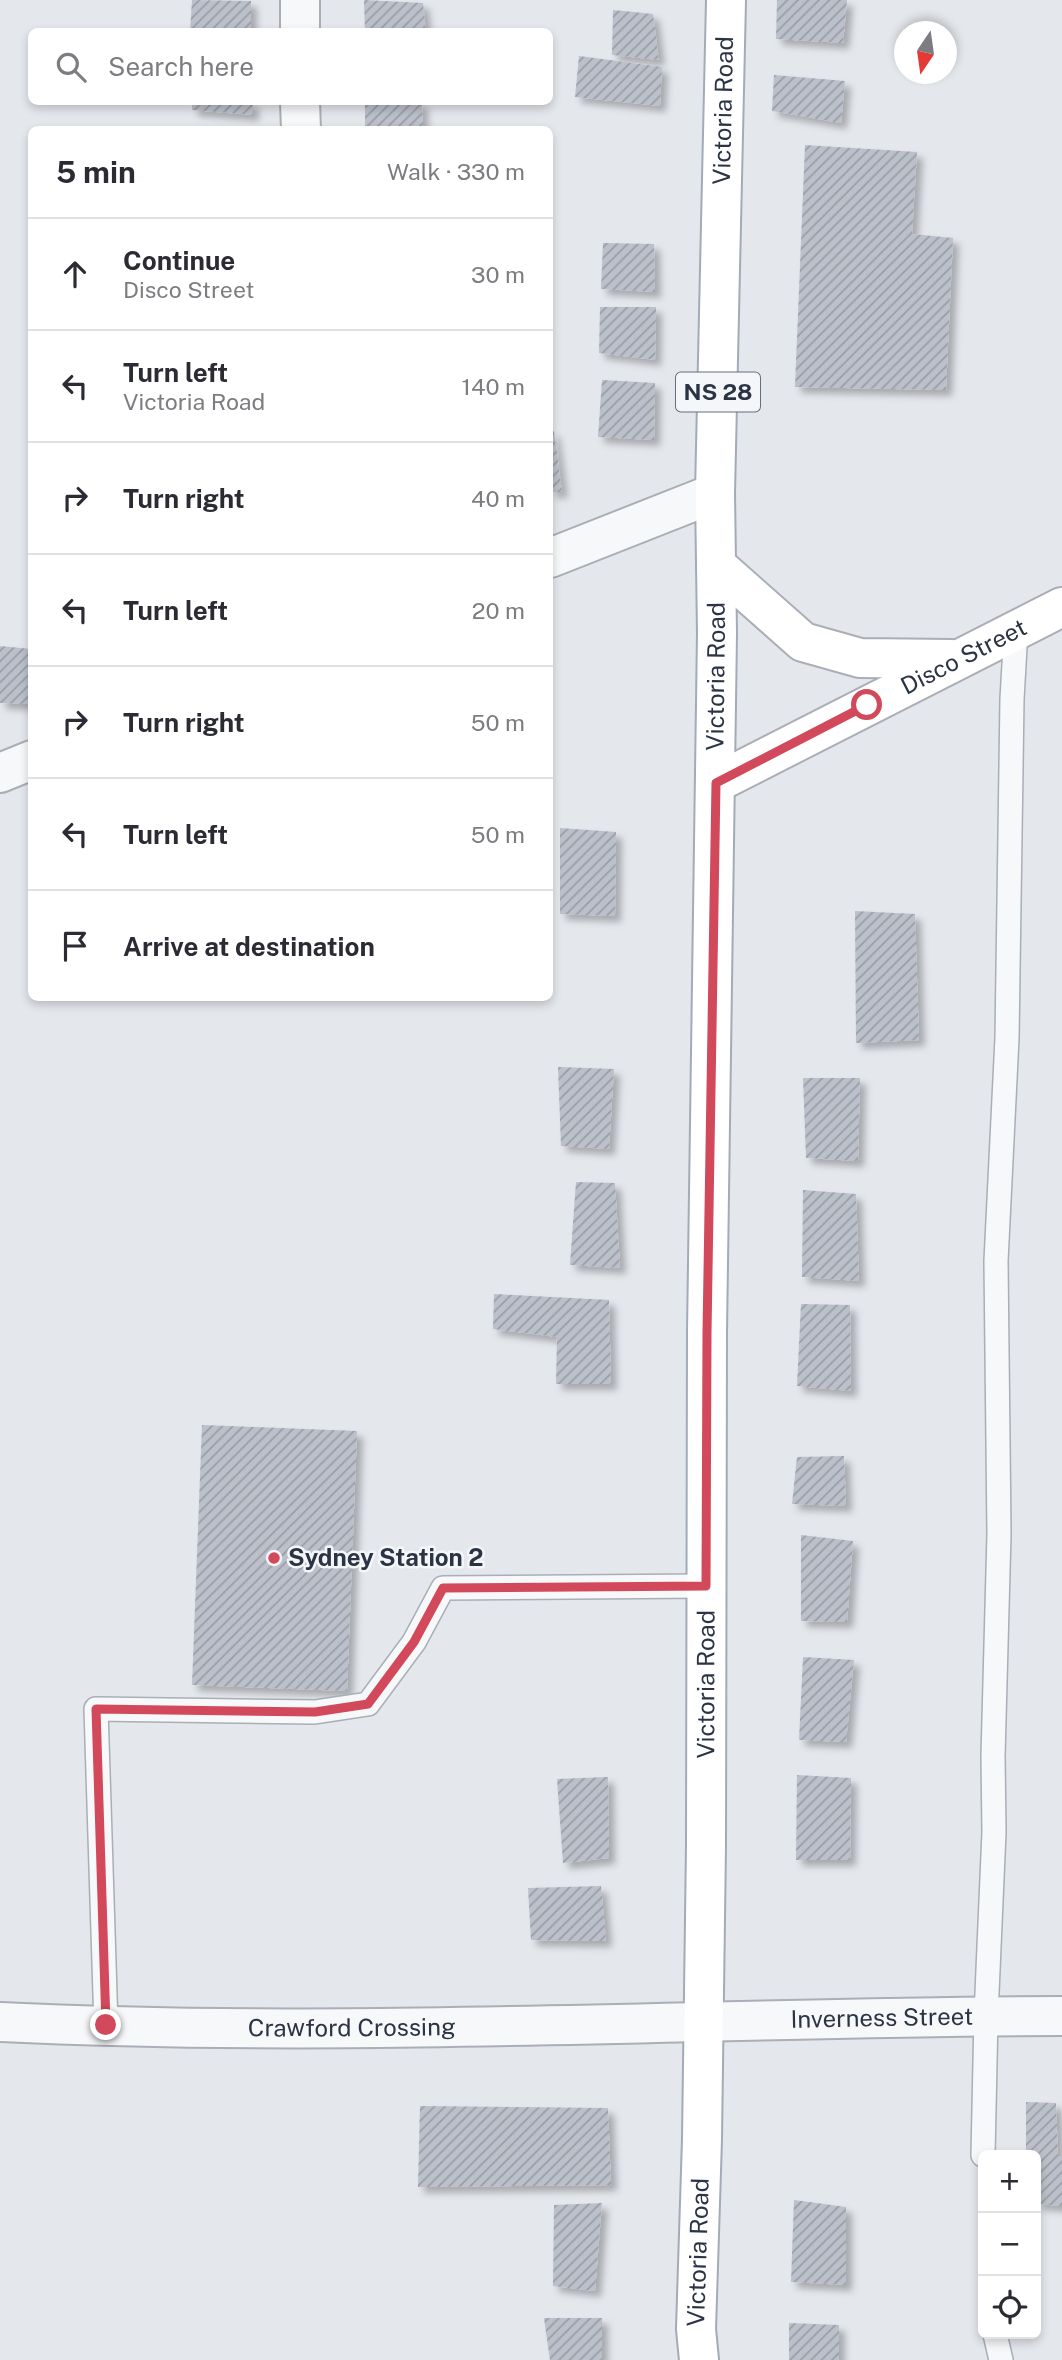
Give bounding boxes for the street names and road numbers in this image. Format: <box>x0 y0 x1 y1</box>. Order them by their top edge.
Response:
street label: Victoria Road <box>707 36 738 185</box>
road number: NS 28 <box>676 372 760 412</box>
street label: Victoria Road <box>700 602 730 751</box>
street label: Disco Street <box>896 612 1031 700</box>
street label: Victoria Road <box>691 1610 719 1759</box>
street label: Inverness Street <box>790 2002 973 2033</box>
street label: Crawford Crossing <box>248 2012 456 2041</box>
street label: Victoria Road <box>681 2177 714 2327</box>

